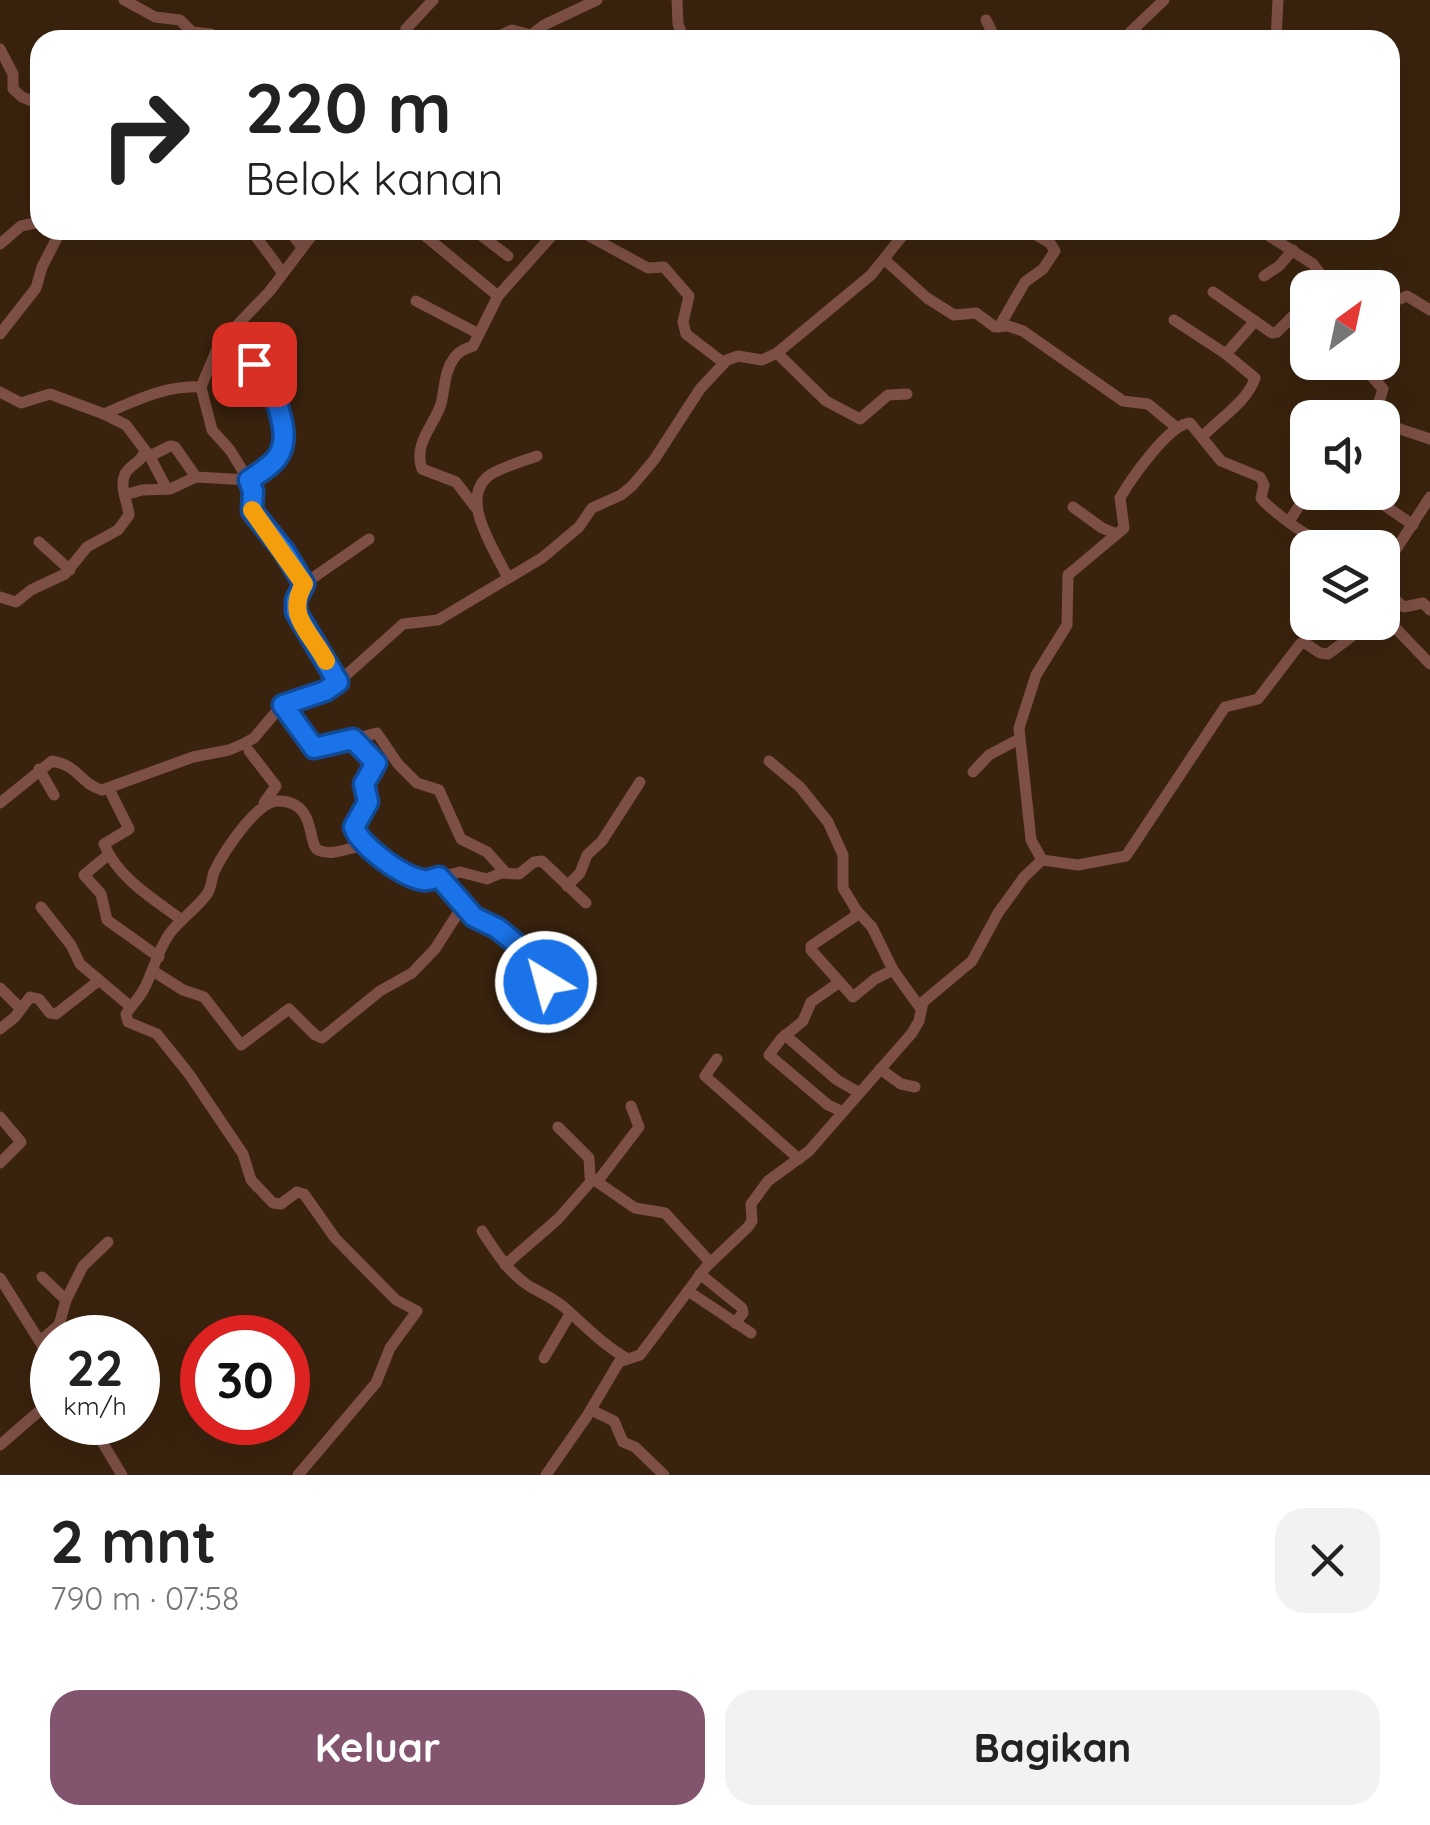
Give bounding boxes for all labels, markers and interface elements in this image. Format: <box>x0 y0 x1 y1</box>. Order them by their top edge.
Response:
text: 220 m <box>245 63 452 151</box>
icon: right <box>80 70 210 200</box>
text: Belok kanan <box>245 150 504 206</box>
north arrow <box>1290 270 1400 380</box>
map controls <box>1290 270 1400 640</box>
pin <box>212 322 297 407</box>
icon: arrive <box>227 337 282 392</box>
button: sound <box>1290 400 1400 510</box>
button: layers <box>1290 530 1400 640</box>
position arrow <box>494 930 598 1034</box>
speed limit sign: 30 <box>180 1315 310 1445</box>
text: 22 <box>67 1336 123 1399</box>
text: km/h <box>63 1390 127 1421</box>
text: 2 mnt <box>50 1503 217 1578</box>
button: close <box>1275 1508 1380 1613</box>
text: 790 m · 07:58 <box>50 1578 239 1618</box>
button: Keluar <box>50 1690 705 1805</box>
button: Bagikan <box>725 1690 1380 1805</box>

